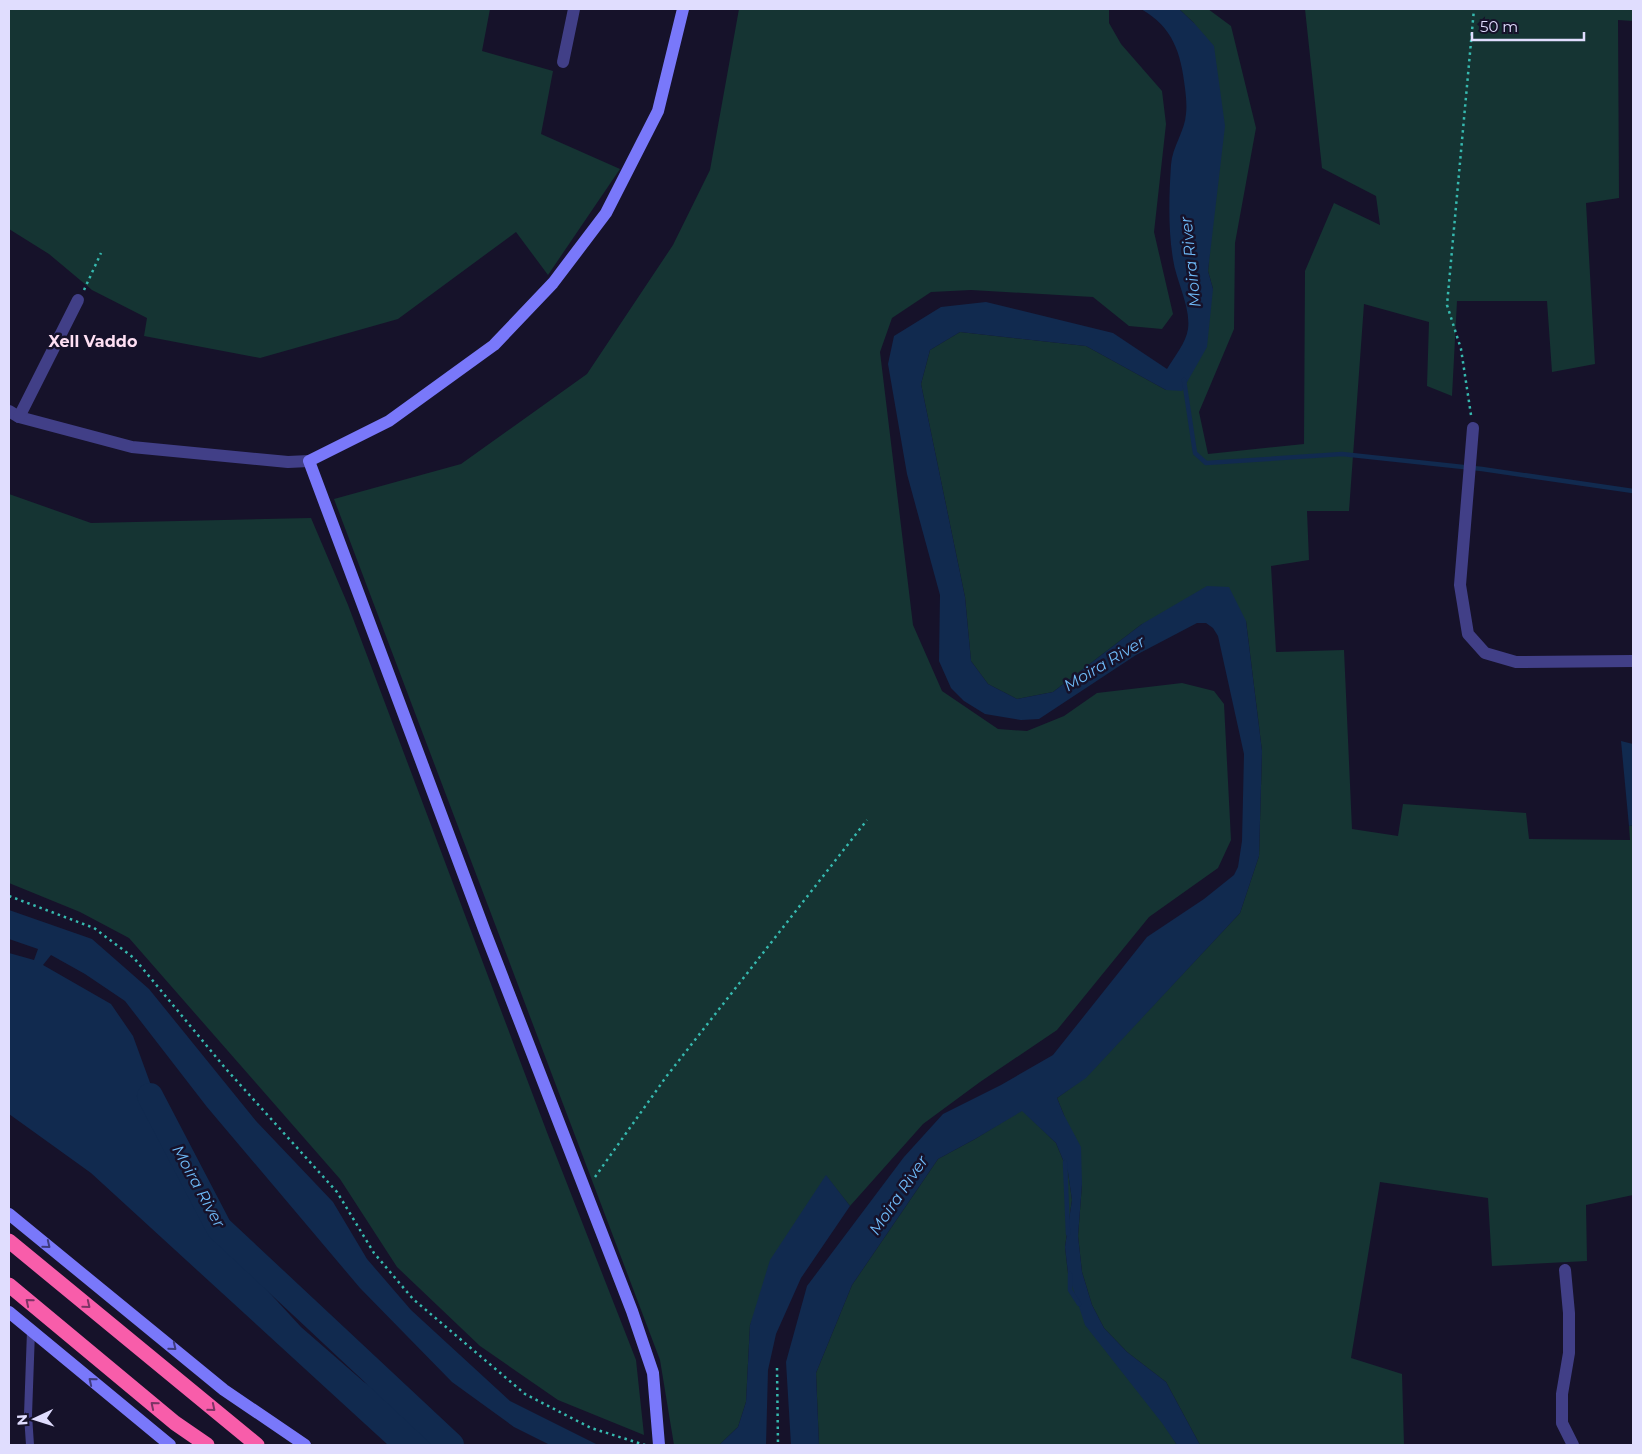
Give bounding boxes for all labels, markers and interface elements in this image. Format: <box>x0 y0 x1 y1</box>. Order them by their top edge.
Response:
scale bar <box>1472 10 1584 42</box>
text: 50 m <box>1480 17 1518 36</box>
water label: Moira River <box>1176 215 1205 308</box>
district label: Xell Vaddo <box>49 332 137 351</box>
water label: Moira River <box>1060 631 1149 695</box>
water label: Moira River <box>168 1142 229 1231</box>
water label: Moira River <box>865 1152 932 1238</box>
one-way arrow <box>41 1239 50 1248</box>
one-way arrow <box>26 1299 35 1307</box>
one-way arrow <box>81 1300 90 1308</box>
one-way arrow <box>167 1342 176 1351</box>
one-way arrow <box>89 1378 98 1387</box>
north arrow <box>10 1394 60 1444</box>
one-way arrow <box>151 1402 160 1411</box>
one-way arrow <box>207 1403 216 1412</box>
text: N <box>13 1414 31 1426</box>

